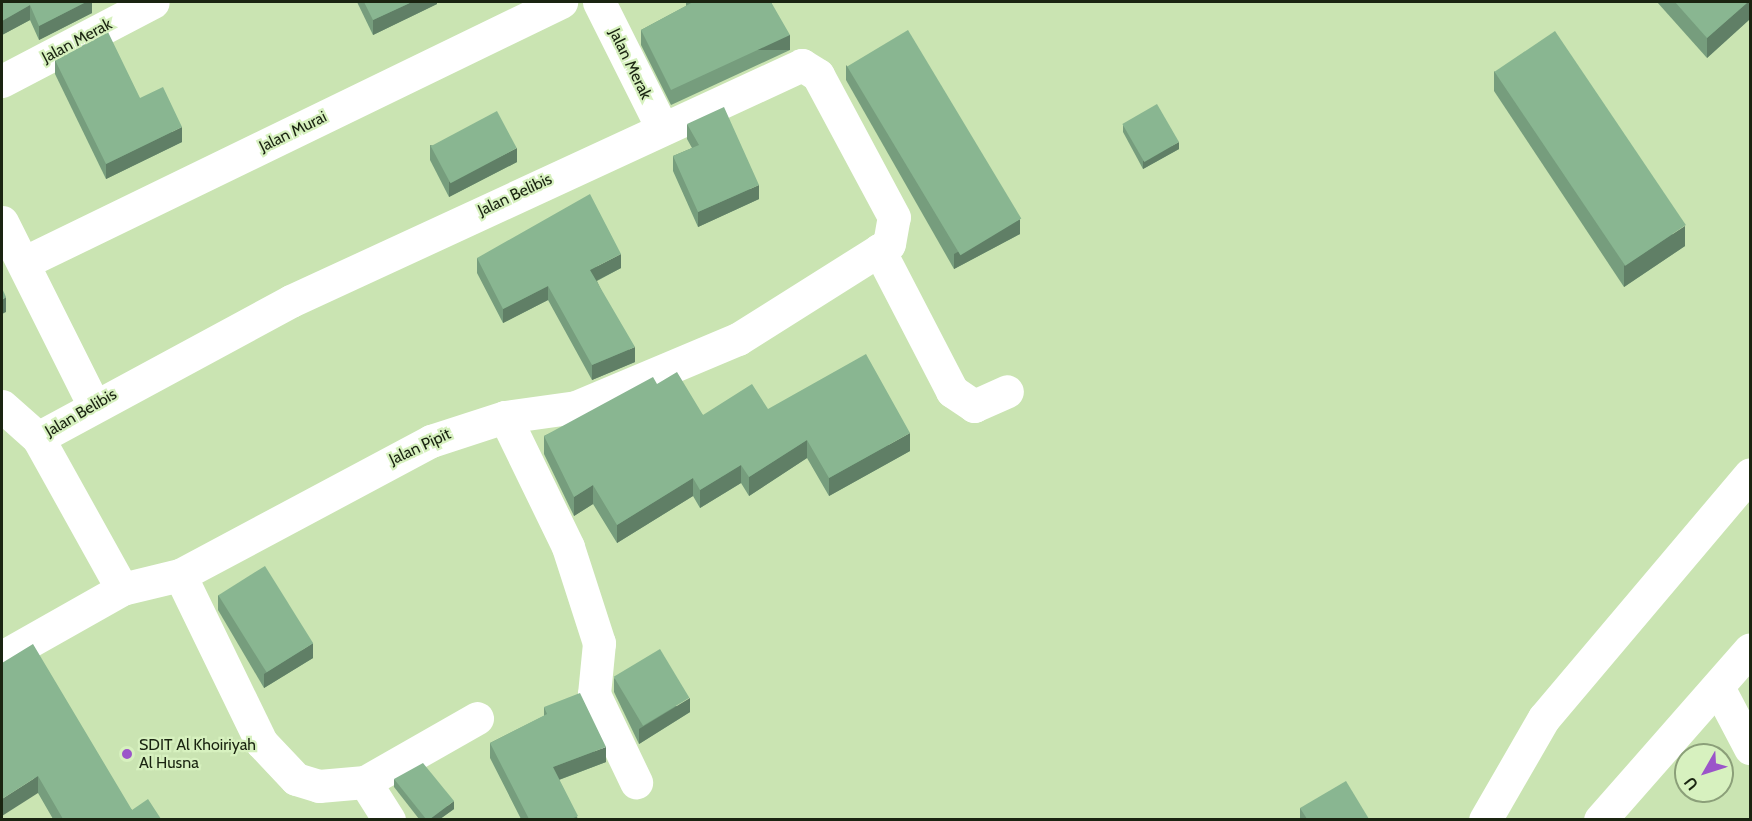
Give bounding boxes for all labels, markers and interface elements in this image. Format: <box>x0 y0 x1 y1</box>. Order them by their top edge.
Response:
street label: Jalan Merak <box>39 15 115 67</box>
street label: Jalan Merak <box>605 25 655 103</box>
street label: Jalan Murai <box>256 107 330 157</box>
street label: Jalan Belibis <box>475 170 555 220</box>
street label: Jalan Belibis <box>42 385 120 441</box>
street label: Jalan Pipit <box>386 424 454 470</box>
place label: SDIT Al Khoiriyah Al Husna <box>139 735 256 773</box>
north arrow <box>1674 743 1734 803</box>
marker: SDIT Al Khoiriyah Al Husna <box>120 747 134 761</box>
text: U <box>1680 773 1702 794</box>

